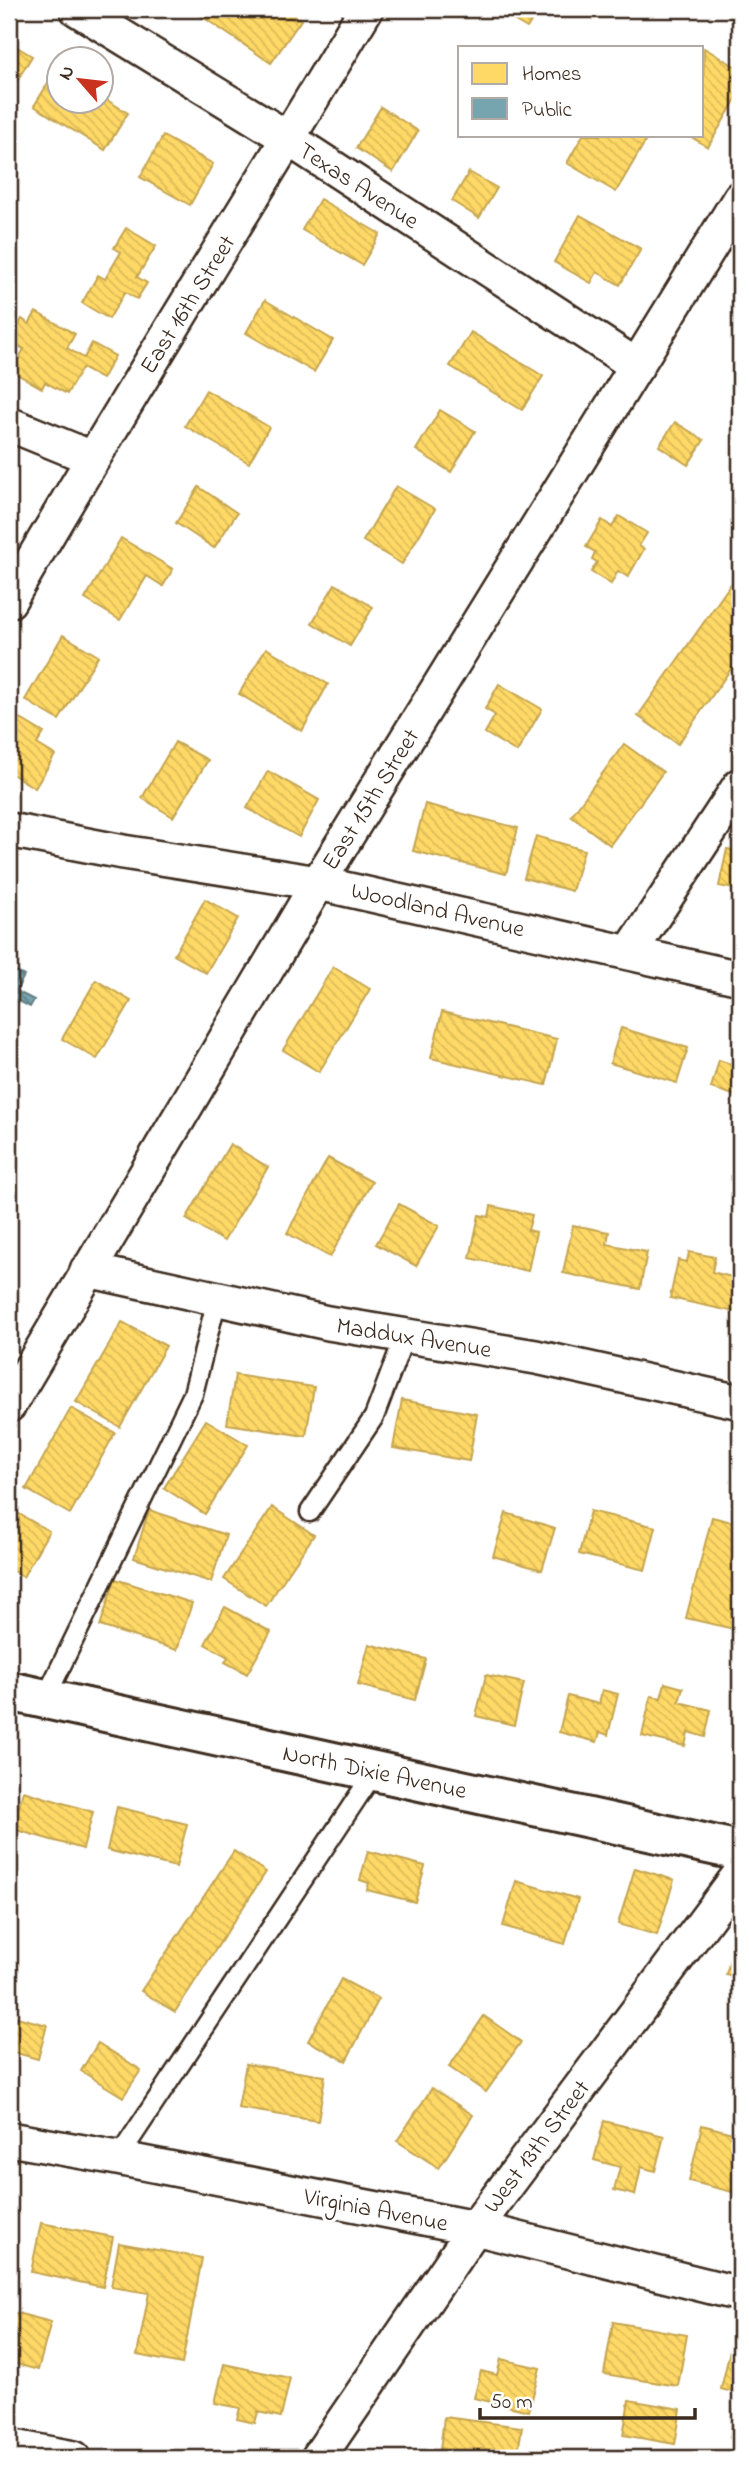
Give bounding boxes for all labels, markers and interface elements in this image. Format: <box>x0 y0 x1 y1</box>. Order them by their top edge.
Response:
north arrow <box>46 46 116 116</box>
legend <box>458 46 704 136</box>
text: Homes <box>522 60 582 90</box>
text: N <box>52 61 82 85</box>
text: Public <box>522 96 573 126</box>
street label: Texas Avenue <box>290 135 425 240</box>
street label: East 16th Street <box>132 229 246 382</box>
street label: East 15th Street <box>315 723 430 878</box>
street label: Woodland Avenue <box>347 874 528 948</box>
street label: Maddux Avenue <box>333 1310 494 1369</box>
street label: North Dixie Avenue <box>279 1737 470 1810</box>
street label: West 13th Street <box>476 2073 600 2222</box>
street label: Virginia Avenue <box>299 2180 451 2243</box>
scale bar <box>480 2376 695 2420</box>
text: 50 m <box>490 2388 533 2418</box>

